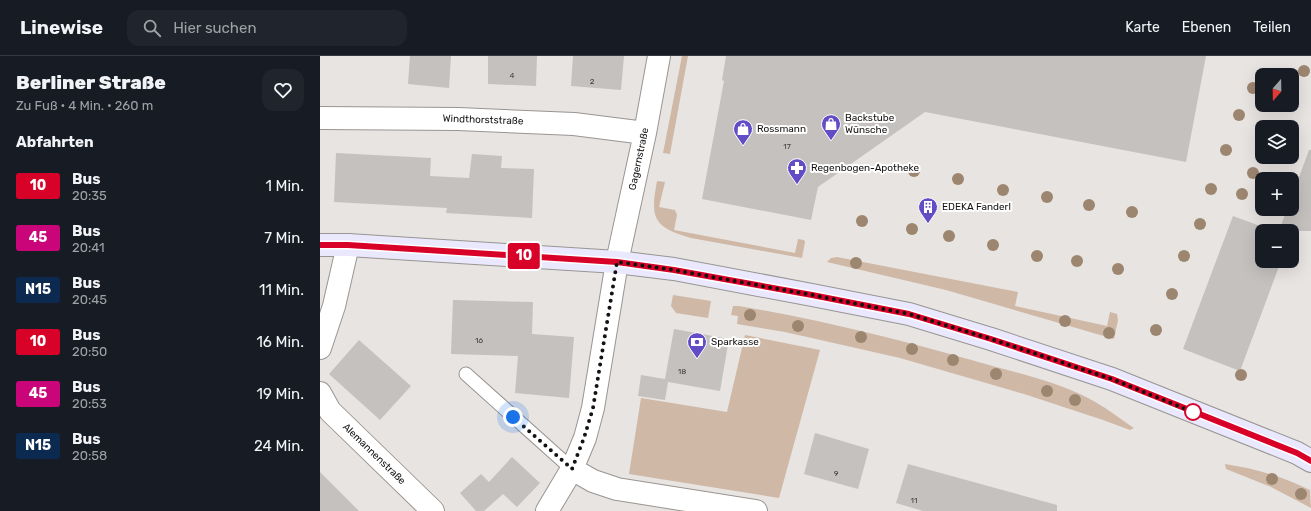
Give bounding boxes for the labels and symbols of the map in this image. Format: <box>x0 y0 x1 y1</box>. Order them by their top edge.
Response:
north arrow <box>1255 68 1299 112</box>
house number: 4 <box>510 71 515 80</box>
house number: 2 <box>590 77 595 86</box>
place label: Backstube Wünsche <box>845 112 895 136</box>
street label: Windthorststraße <box>442 113 524 127</box>
shop icon: Backstube Wünsche <box>820 113 842 141</box>
shop icon: Rossmann <box>732 118 754 146</box>
place label: Rossmann <box>757 123 806 135</box>
street label: Gagernstraße <box>627 126 652 191</box>
house number: 17 <box>783 142 791 151</box>
pharmacy icon: Regenbogen-Apotheke <box>786 157 808 185</box>
place label: Regenbogen-Apotheke <box>811 162 920 174</box>
building icon: EDEKA Fanderl <box>917 196 939 224</box>
place label: EDEKA Fanderl <box>942 201 1011 213</box>
line badge: 10 <box>506 243 542 269</box>
bank icon: Sparkasse <box>686 331 708 359</box>
house number: 16 <box>475 336 483 345</box>
place label: Sparkasse <box>711 336 759 348</box>
house number: 18 <box>678 367 686 376</box>
unlabelled marker <box>1184 403 1202 421</box>
your location <box>503 407 523 427</box>
street label: Alemannenstraße <box>340 421 408 487</box>
house number: 9 <box>834 469 839 478</box>
house number: 11 <box>911 496 917 505</box>

